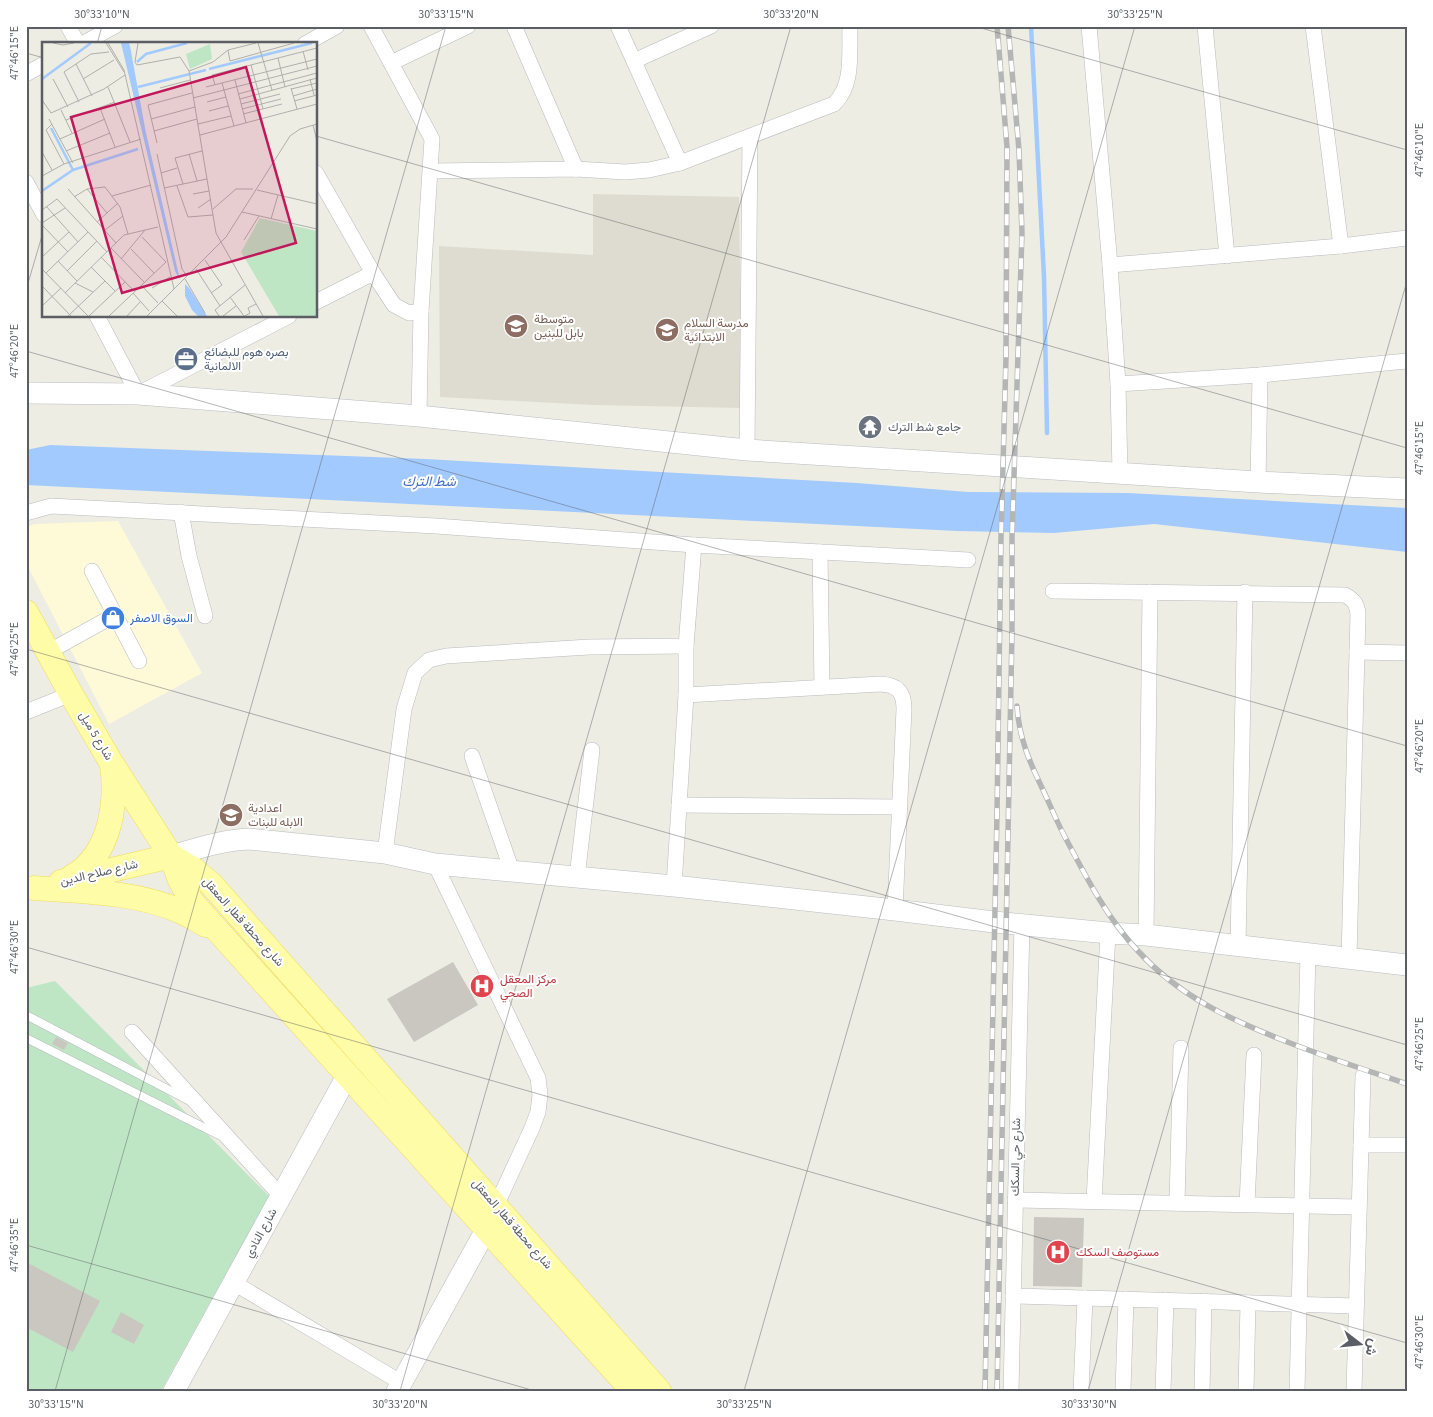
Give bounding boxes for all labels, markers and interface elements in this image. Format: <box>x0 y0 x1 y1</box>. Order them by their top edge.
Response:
text: 30°33'10"N <box>74 6 130 23</box>
text: 30°33'15"N <box>418 6 474 23</box>
text: 30°33'20"N <box>763 6 819 23</box>
text: 30°33'25"N <box>1107 6 1163 23</box>
text: 47°46'15"E <box>6 26 23 80</box>
inset map <box>42 42 318 318</box>
text: 47°46'10"E <box>1411 123 1428 177</box>
place label: متوسطة بابل للبنين <box>534 311 584 342</box>
school or university icon: متوسطة بابل للبنين <box>503 313 529 339</box>
place label: مدرسة السلام الابتدائية <box>684 315 749 346</box>
school or university icon: مدرسة السلام الابتدائية <box>654 317 680 343</box>
text: 47°46'20"E <box>6 324 23 378</box>
place label: بصره هوم للبضائع الالمانية <box>204 344 289 375</box>
office icon: بصره هوم للبضائع الالمانية <box>173 346 199 372</box>
temple icon: جامع شط الترك <box>857 414 883 440</box>
place label: جامع شط الترك <box>888 419 961 436</box>
text: 47°46'15"E <box>1411 421 1428 475</box>
water label: شط الترك <box>402 472 457 492</box>
shop icon: السوق الاصفر <box>100 605 126 631</box>
place label: السوق الاصفر <box>129 610 193 627</box>
text: 47°46'25"E <box>6 622 23 676</box>
street label: شارع 5 ميل <box>75 708 117 764</box>
text: 47°46'20"E <box>1411 719 1428 773</box>
place label: اعدادية الابله للبنات <box>248 800 303 831</box>
school or university icon: اعدادية الابله للبنات <box>218 802 244 828</box>
street label: شارع صلاح الدين <box>58 856 140 890</box>
street label: شارع محطة قطار المعقل <box>198 874 288 970</box>
text: 47°46'30"E <box>6 920 23 974</box>
place label: مركز المعقل الصحي <box>500 971 556 1003</box>
hospital icon: مركز المعقل الصحي <box>469 973 495 999</box>
text: 47°46'25"E <box>1411 1017 1428 1071</box>
street label: شارع حي السكك <box>1007 1118 1026 1196</box>
street label: شارع محطة قطار المعقل <box>468 1175 556 1273</box>
street label: شارع النادي <box>240 1205 282 1261</box>
text: 47°46'35"E <box>6 1218 23 1272</box>
hospital icon: مستوصف السكك <box>1045 1239 1071 1265</box>
place label: مستوصف السكك <box>1076 1244 1159 1261</box>
text: 47°46'30"E <box>1411 1315 1428 1369</box>
north arrow <box>1336 1320 1386 1370</box>
text: ش <box>1360 1336 1383 1358</box>
text: 30°33'15"N <box>28 1396 84 1413</box>
text: 30°33'20"N <box>372 1396 428 1413</box>
text: 30°33'25"N <box>716 1396 772 1413</box>
text: 30°33'30"N <box>1061 1396 1117 1413</box>

